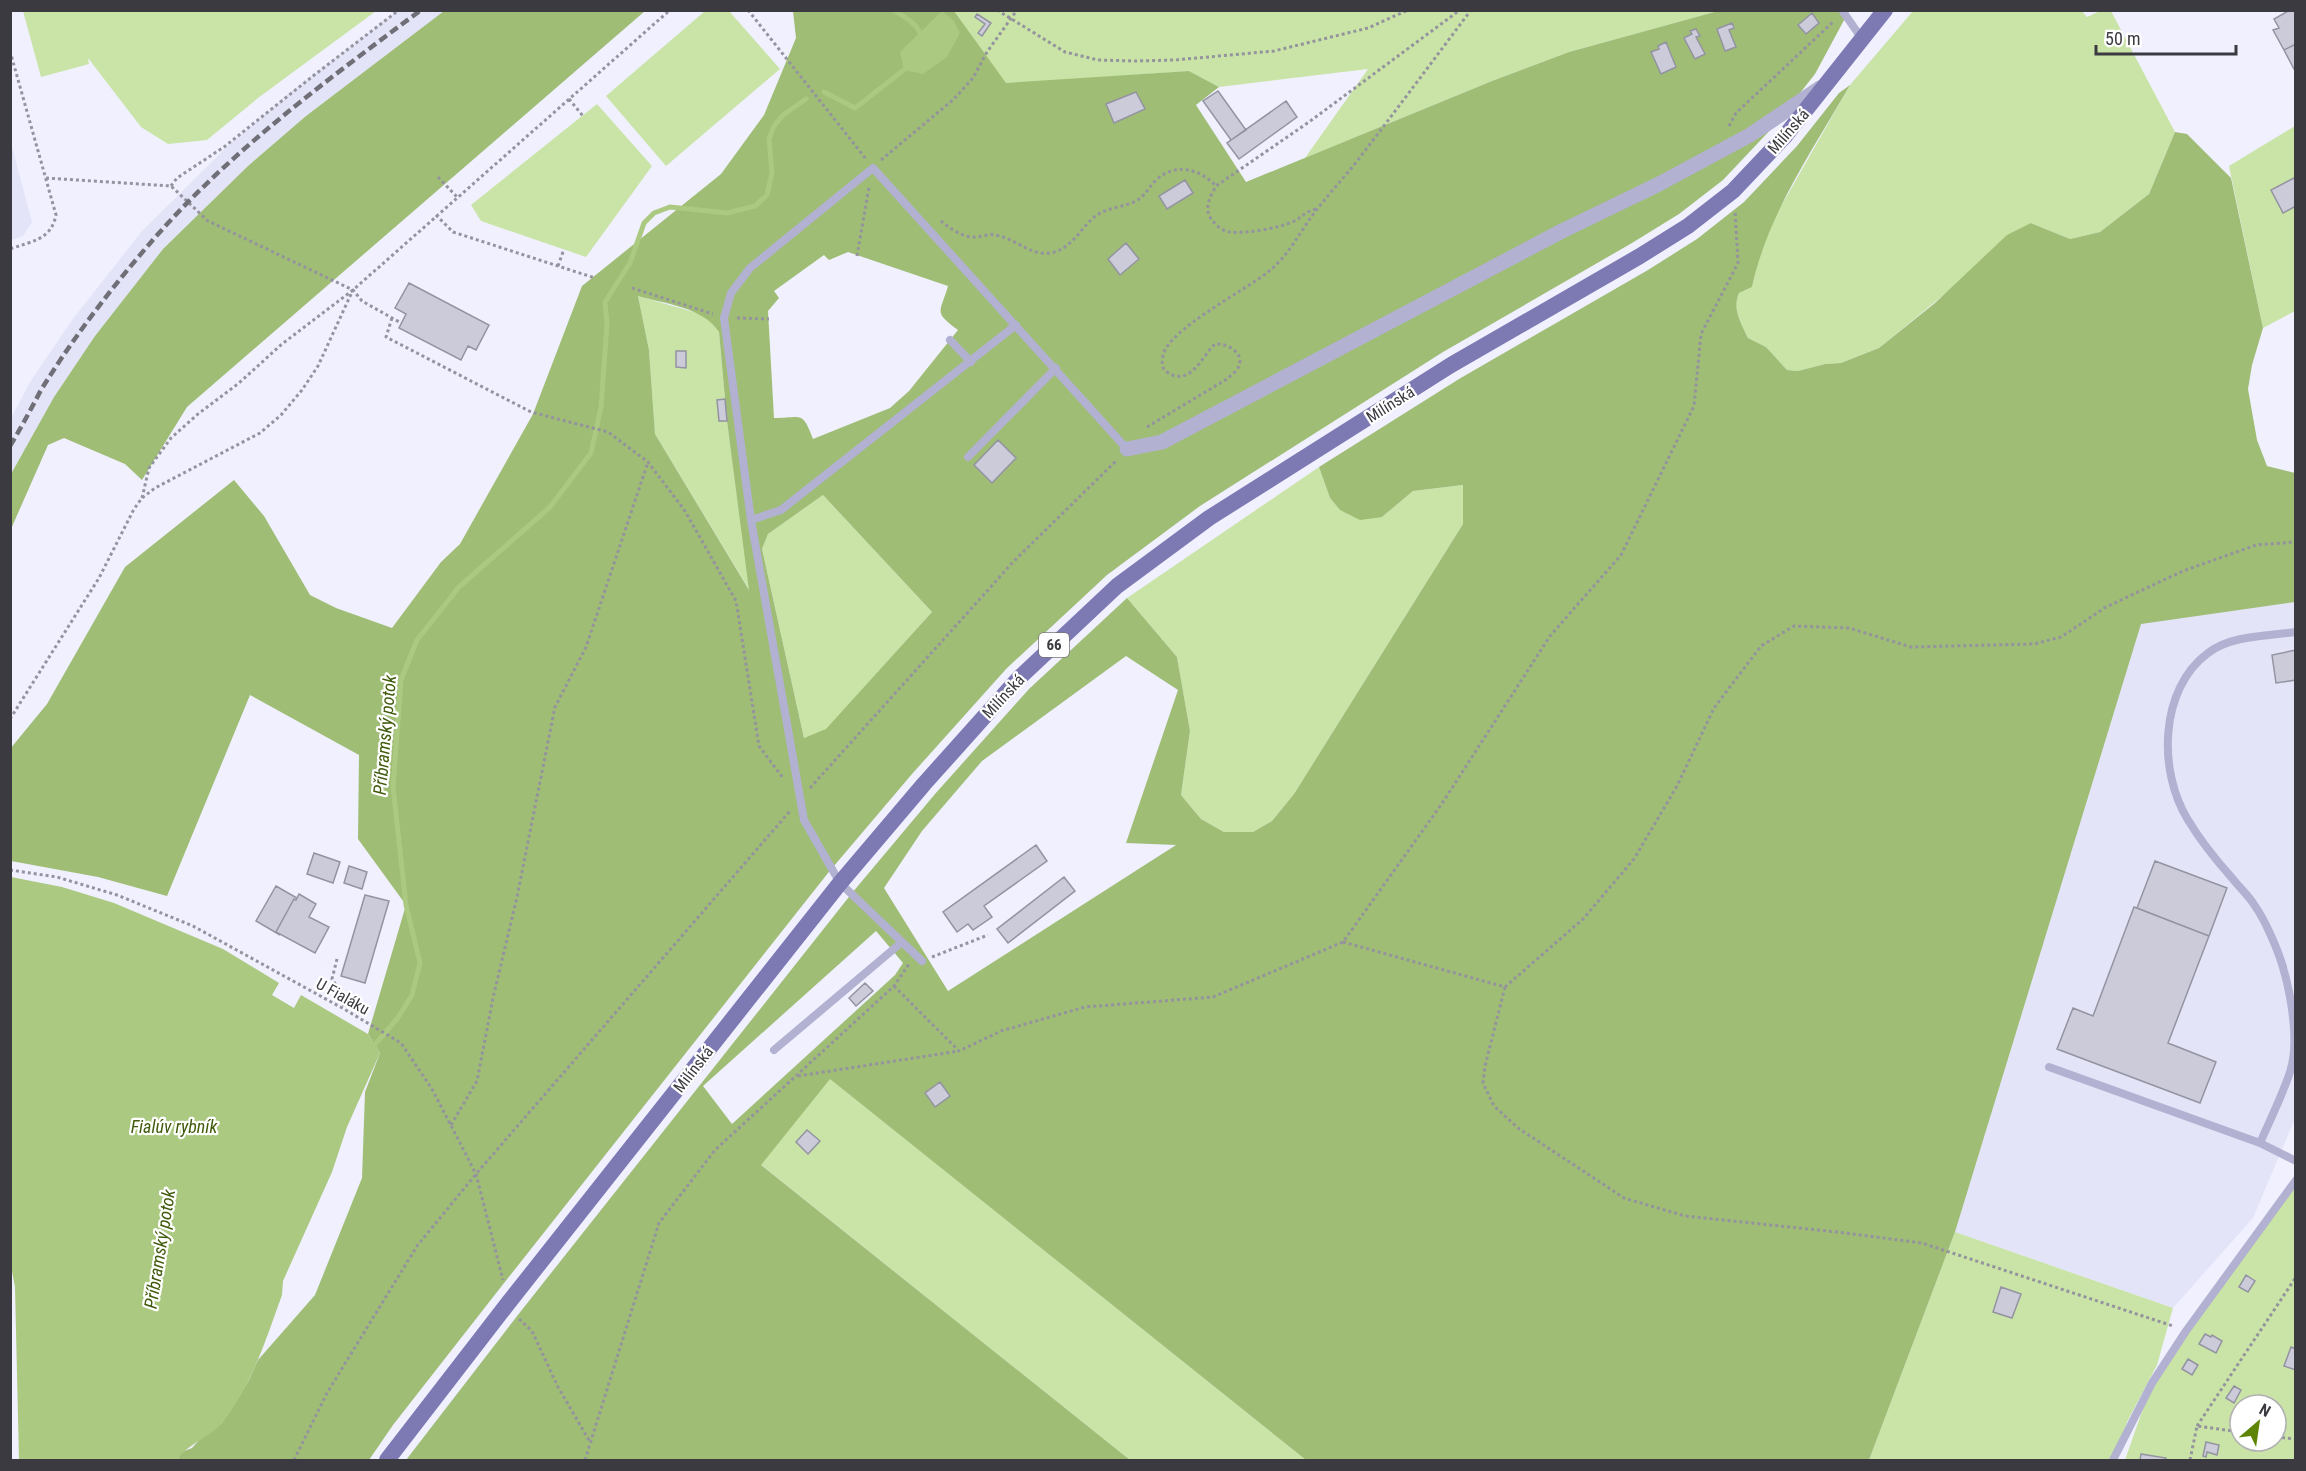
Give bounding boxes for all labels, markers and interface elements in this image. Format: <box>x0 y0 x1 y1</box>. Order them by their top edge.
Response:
scale bar <box>2096 18 2236 56</box>
text: 50 m <box>2105 28 2140 49</box>
street label: Milínská <box>1764 105 1813 158</box>
street label: Milínská <box>1363 382 1418 427</box>
road number: 66 <box>1039 633 1069 657</box>
street label: Milínská <box>978 670 1028 722</box>
water label: Příbramský potok <box>369 673 400 796</box>
street label: U Fialáku <box>313 974 373 1019</box>
street label: Milínská <box>670 1043 717 1096</box>
water label: Fialúv rybník <box>131 1116 218 1137</box>
water label: Příbramský potok <box>140 1187 179 1310</box>
north arrow <box>2228 1393 2288 1453</box>
text: N <box>2256 1400 2274 1421</box>

